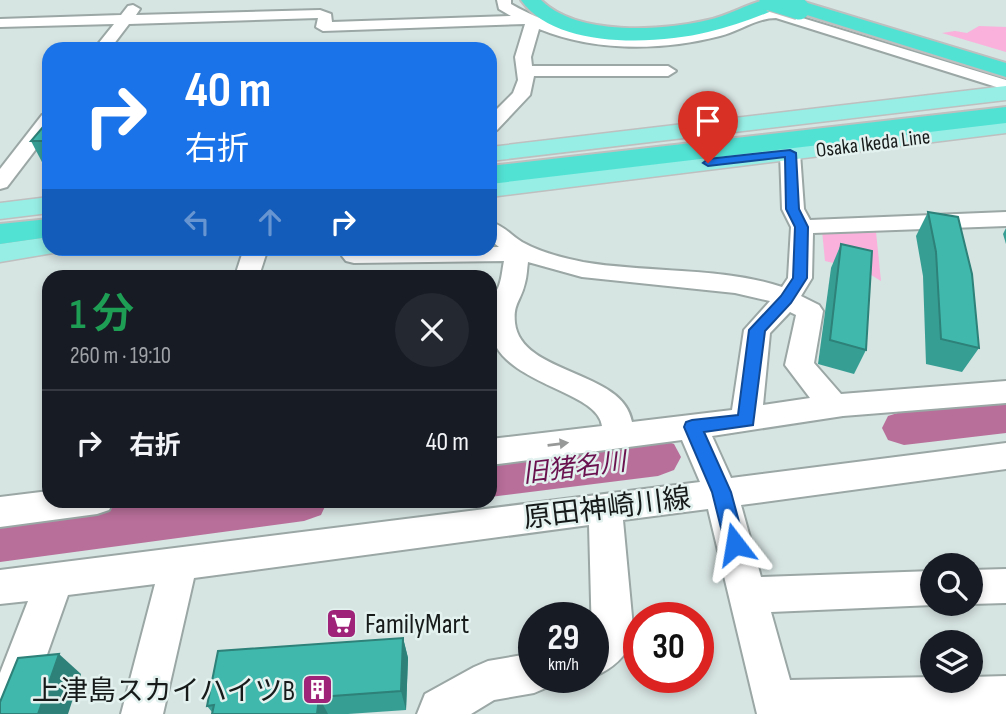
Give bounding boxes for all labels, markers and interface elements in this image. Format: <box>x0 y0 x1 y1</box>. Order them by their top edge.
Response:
text: 40 m <box>185 62 271 121</box>
icon: right <box>70 70 161 161</box>
pin <box>678 91 738 163</box>
icon: arrive <box>689 102 727 140</box>
street label: Osaka Ikeda Line <box>814 124 932 163</box>
text: 右折 <box>185 130 249 169</box>
icon: left <box>178 203 216 241</box>
icon: ahead <box>251 203 289 241</box>
icon: right <box>324 203 362 241</box>
text: 1 分 <box>70 290 134 341</box>
button: close <box>395 293 469 367</box>
text: 260 m · 19:10 <box>70 342 171 370</box>
icon: right <box>70 424 108 462</box>
text: 40 m <box>426 427 469 458</box>
text: 右折 <box>129 431 181 462</box>
one-way arrow <box>547 438 569 449</box>
water label: 旧猪名川 <box>521 446 631 490</box>
street label: 原田神崎川線 <box>522 482 693 535</box>
position arrow <box>698 507 772 581</box>
map controls <box>920 553 983 693</box>
button: search <box>920 553 983 616</box>
speed limit sign: 30 <box>623 602 714 693</box>
supermarket icon: FamilyMart <box>325 606 359 640</box>
place label: FamilyMart <box>365 608 469 641</box>
text: 29 <box>548 617 579 660</box>
button: layers <box>920 630 983 693</box>
text: km/h <box>548 654 579 675</box>
building icon: 上津島スカイハイツB <box>301 673 335 707</box>
place label: 上津島スカイハイツB <box>32 675 295 708</box>

